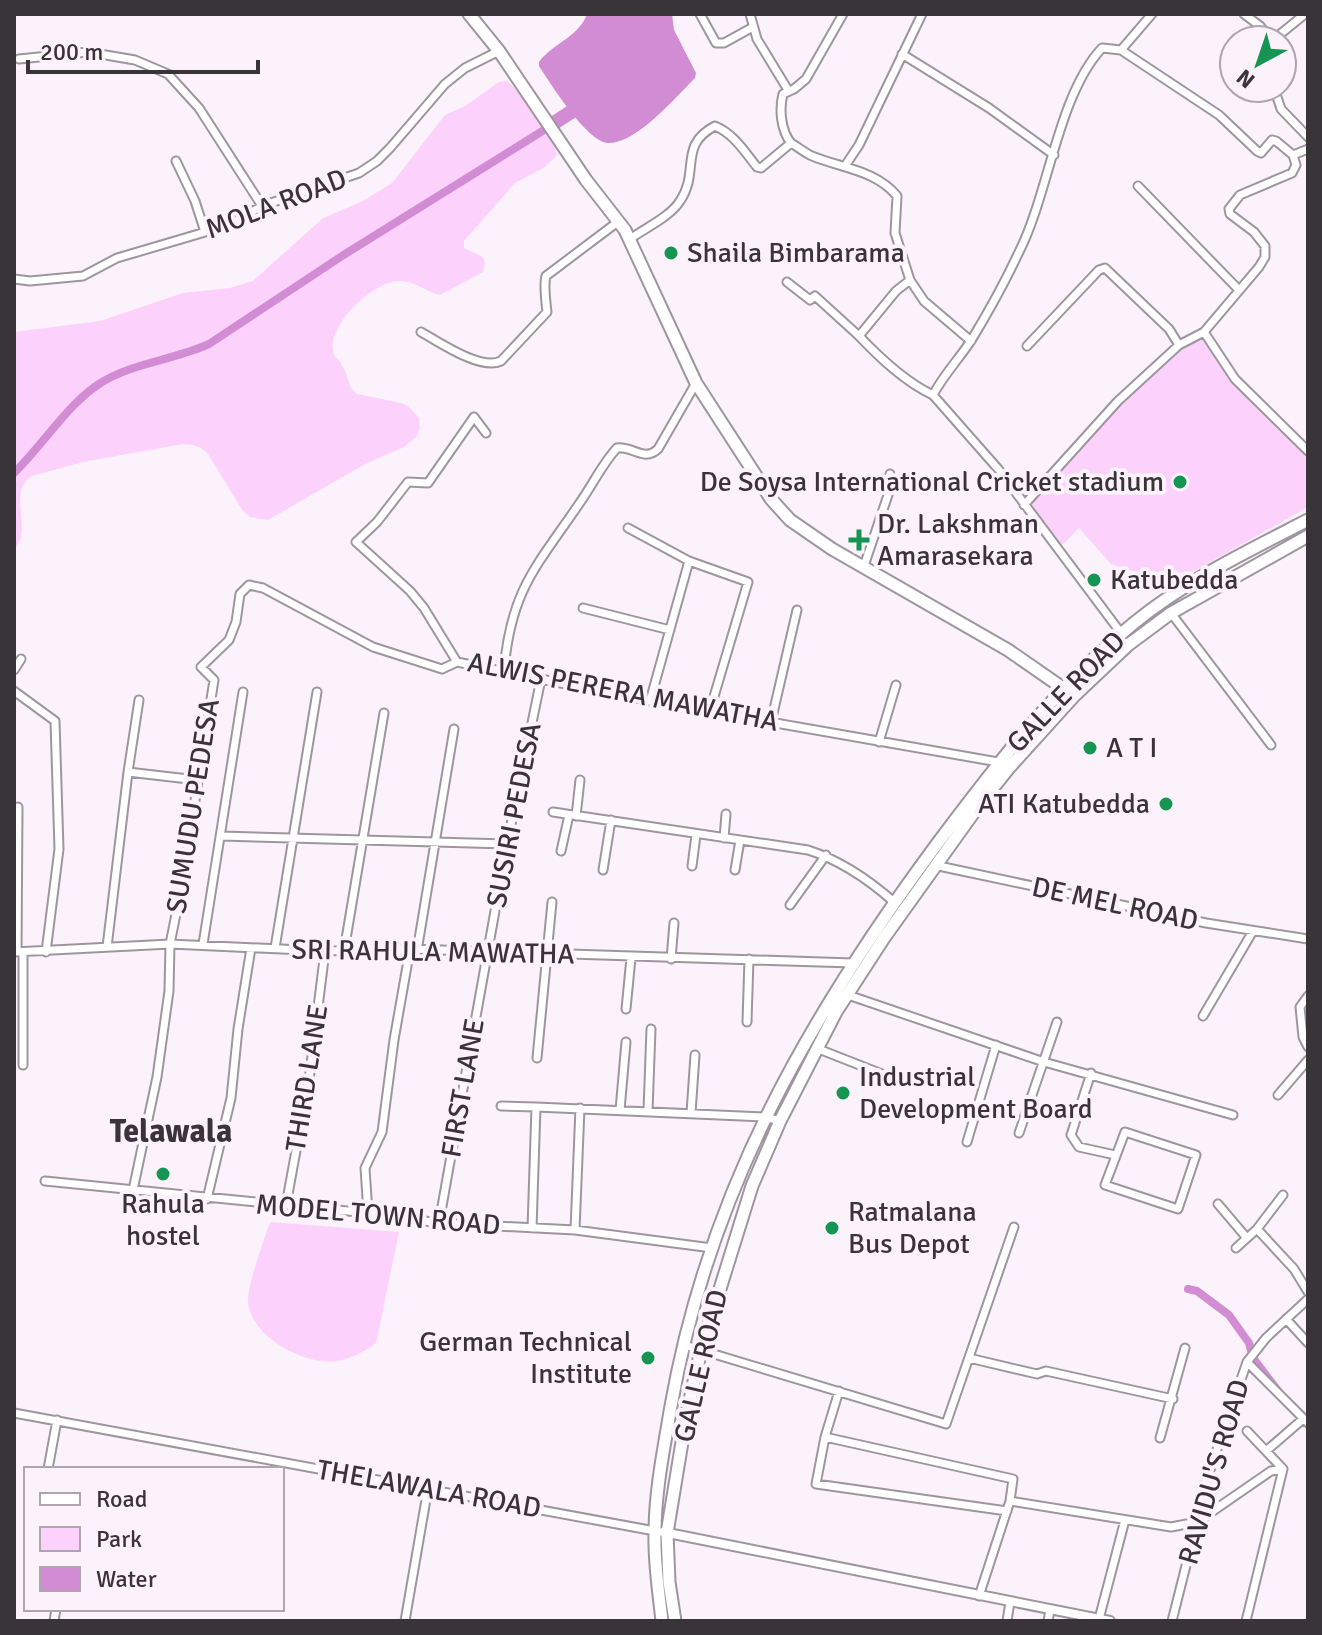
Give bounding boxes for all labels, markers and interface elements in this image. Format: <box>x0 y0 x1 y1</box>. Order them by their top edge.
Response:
scale bar <box>28 24 258 74</box>
north arrow <box>1218 24 1298 104</box>
text: 200 m <box>40 37 103 67</box>
text: N <box>1231 64 1260 94</box>
street label: MOLA ROAD <box>201 162 351 246</box>
place label: Shaila Bimbarama <box>687 236 905 270</box>
marker: Shaila Bimbarama <box>662 244 680 262</box>
place label: De Soysa International Cricket stadium <box>700 465 1164 499</box>
marker: De Soysa International Cricket stadium <box>1171 473 1189 491</box>
place label: Dr. Lakshman Amarasekara <box>877 507 1039 573</box>
marker: Dr. Lakshman Amarasekara <box>848 529 870 551</box>
place label: Katubedda <box>1110 563 1238 597</box>
marker: Katubedda <box>1085 571 1103 589</box>
street label: GALLE ROAD <box>1000 624 1132 760</box>
street label: ALWIS PERERA MAWATHA <box>465 645 781 739</box>
street label: SUMUDU PEDESA <box>159 696 227 916</box>
street label: SUSIRI PEDESA <box>479 720 549 910</box>
place label: A T I <box>1106 731 1157 765</box>
marker: A T I <box>1081 739 1099 757</box>
place label: ATI Katubedda <box>978 787 1150 821</box>
marker: ATI Katubedda <box>1157 795 1175 813</box>
street label: DE MEL ROAD <box>1029 870 1201 938</box>
street label: SRI RAHULA MAWATHA <box>291 933 575 971</box>
street label: THIRD LANE <box>279 1002 335 1154</box>
street label: FIRST LANE <box>434 1016 492 1160</box>
place label: Industrial Development Board <box>859 1060 1093 1126</box>
marker: Industrial Development Board <box>834 1084 852 1102</box>
district label: Telawala <box>110 1112 232 1151</box>
marker: Rahula hostel <box>154 1165 172 1183</box>
place label: Rahula hostel <box>121 1187 205 1253</box>
street label: MODEL TOWN ROAD <box>254 1187 502 1243</box>
place label: Ratmalana Bus Depot <box>848 1195 977 1261</box>
marker: Ratmalana Bus Depot <box>823 1219 841 1237</box>
street label: GALLE ROAD <box>667 1286 735 1446</box>
place label: German Technical Institute <box>419 1325 632 1391</box>
marker: German Technical Institute <box>639 1349 657 1367</box>
street label: RAVIDU'S ROAD <box>1171 1376 1257 1568</box>
street label: THELAWALA ROAD <box>314 1453 544 1525</box>
legend <box>24 1467 284 1611</box>
text: Road <box>96 1484 147 1514</box>
text: Park <box>96 1524 142 1554</box>
text: Water <box>96 1564 157 1594</box>

